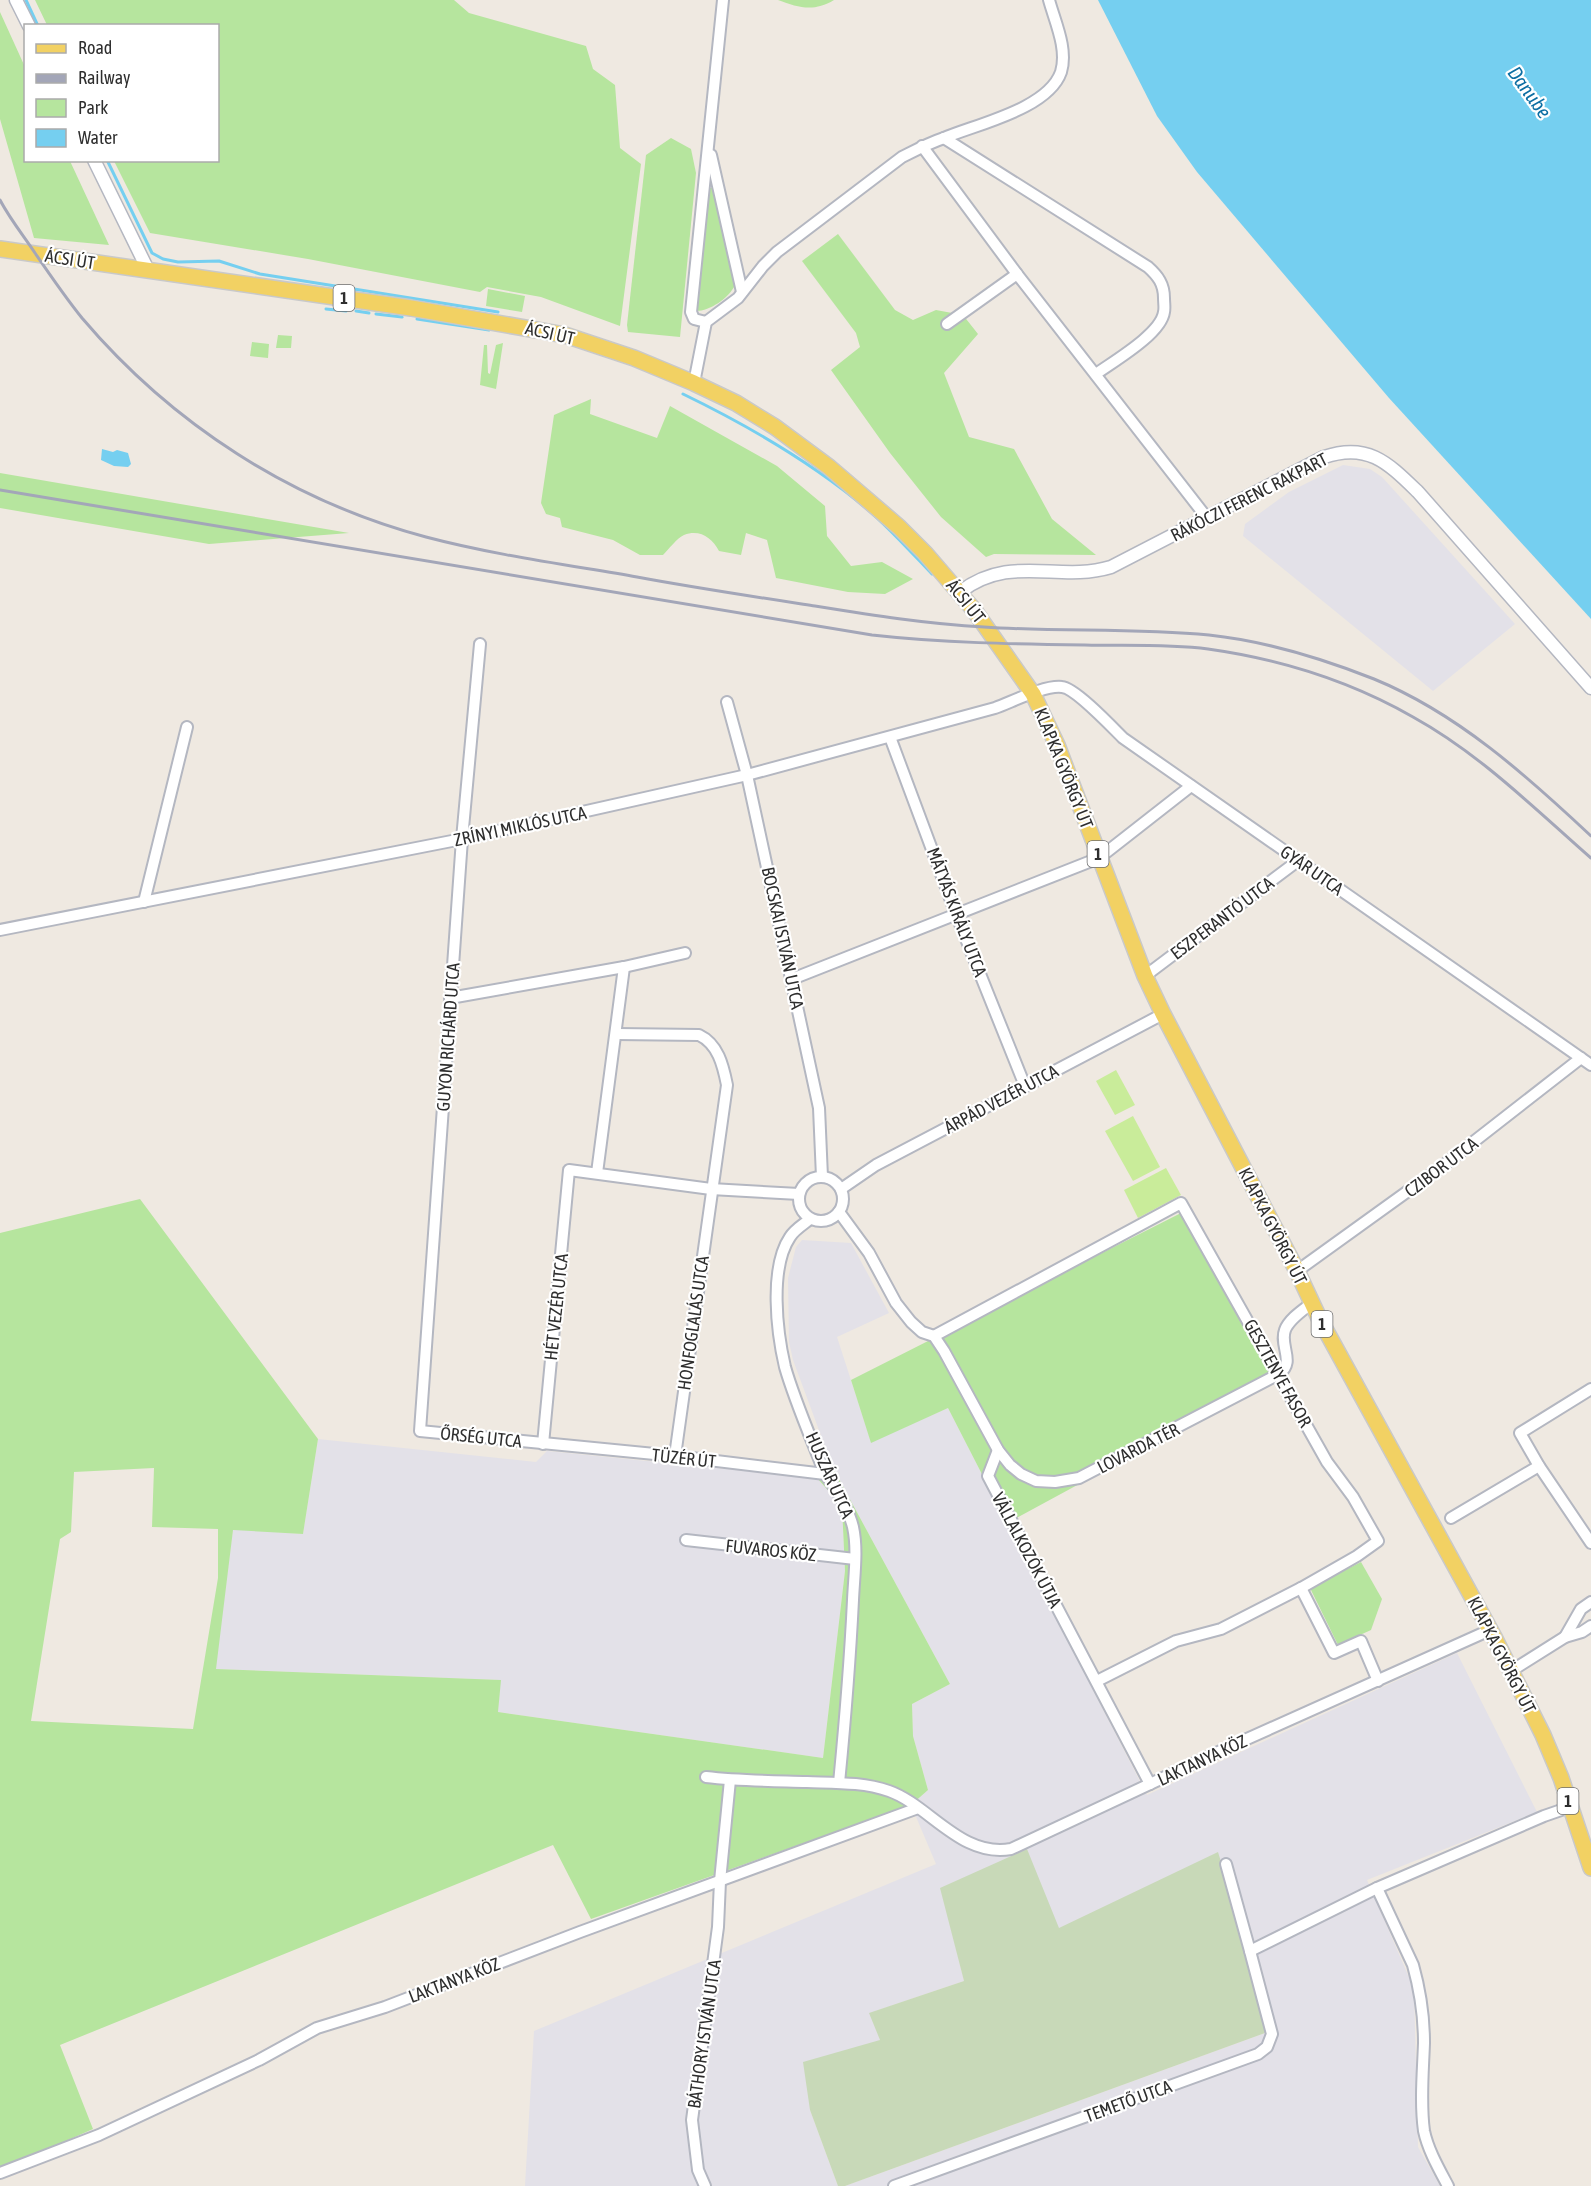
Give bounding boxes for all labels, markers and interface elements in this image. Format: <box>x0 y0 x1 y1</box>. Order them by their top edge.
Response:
legend <box>24 24 219 162</box>
text: Road <box>78 37 112 58</box>
water label: Danube <box>1504 62 1556 122</box>
text: Railway <box>78 67 130 88</box>
text: Park <box>78 97 108 118</box>
text: Water <box>78 127 118 148</box>
street label: ÁCSI ÚT <box>44 245 96 273</box>
road number: 1 <box>334 285 354 311</box>
street label: ÁCSI ÚT <box>523 317 577 349</box>
street label: RÁKÓCZI FERENC RAKPART <box>1167 448 1331 546</box>
street label: ÁCSI ÚT <box>942 575 990 627</box>
street label: KLAPKA GYÖRGY ÚT <box>1030 705 1098 832</box>
street label: ZRÍNYI MIKLÓS UTCA <box>452 802 588 850</box>
road number: 1 <box>1088 841 1108 867</box>
street label: GYÁR UTCA <box>1276 841 1348 899</box>
street label: MÁTYÁS KIRÁLY UTCA <box>923 845 991 980</box>
street label: BOCSKAI ISTVÁN UTCA <box>758 865 808 1011</box>
street label: ESZPERANTÓ UTCA <box>1166 872 1278 964</box>
street label: GUYON RICHÁRD UTCA <box>432 962 464 1112</box>
street label: ÁRPÁD VEZÉR UTCA <box>940 1060 1062 1138</box>
street label: CZIBOR UTCA <box>1400 1133 1482 1201</box>
street label: KLAPKA GYÖRGY ÚT <box>1234 1164 1312 1288</box>
street label: HÉT VEZÉR UTCA <box>540 1252 572 1361</box>
street label: HONFOGLALÁS UTCA <box>673 1254 713 1392</box>
road number: 1 <box>1312 1311 1332 1337</box>
street label: GESZTENYE FASOR <box>1240 1315 1316 1431</box>
street label: LOVARDA TÉR <box>1094 1418 1182 1478</box>
street label: ŐRSÉG UTCA <box>439 1422 523 1452</box>
street label: HUSZÁR UTCA <box>802 1429 858 1522</box>
street label: TÜZÉR ÚT <box>651 1444 717 1472</box>
street label: VÁLLALKOZÓK ÚTJA <box>988 1489 1066 1611</box>
street label: FUVAROS KÖZ <box>725 1535 817 1565</box>
street label: KLAPKA GYÖRGY ÚT <box>1463 1593 1541 1717</box>
street label: LAKTANYA KÖZ <box>1154 1730 1250 1790</box>
road number: 1 <box>1558 1788 1578 1814</box>
street label: LAKTANYA KÖZ <box>405 1953 503 2007</box>
street label: BÁTHORY ISTVÁN UTCA <box>683 1958 725 2110</box>
street label: TEMETŐ UTCA <box>1082 2076 1174 2126</box>

